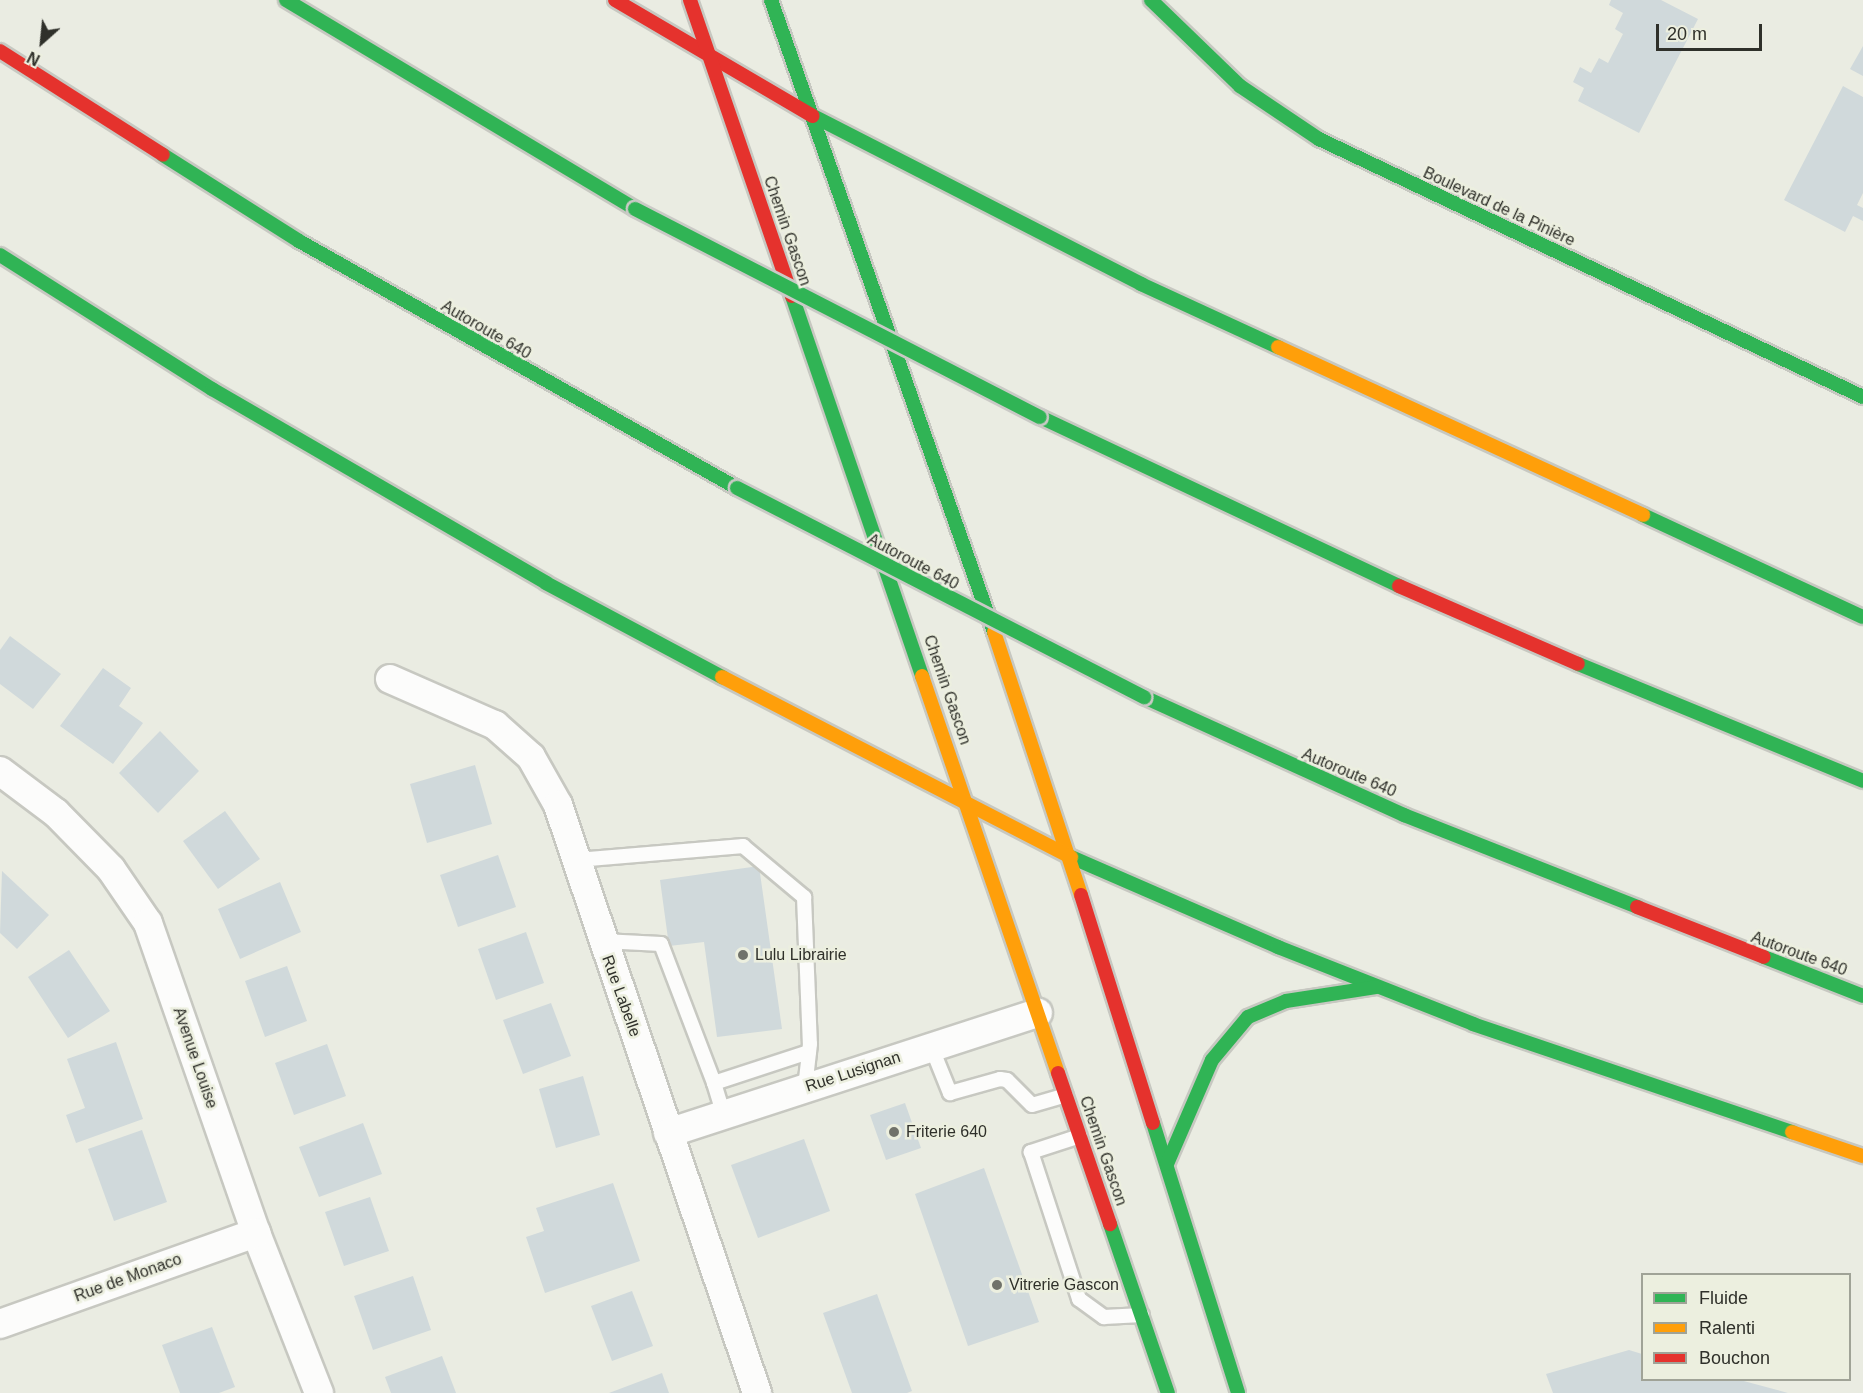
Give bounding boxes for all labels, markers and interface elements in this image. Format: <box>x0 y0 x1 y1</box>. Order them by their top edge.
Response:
north arrow <box>12 12 72 72</box>
scale bar <box>1659 12 1766 50</box>
text: 20 m <box>1667 24 1707 44</box>
text: N <box>25 48 43 69</box>
street label: Boulevard de la Pinière <box>1420 163 1578 251</box>
street label: Chemin Gascon <box>759 174 815 288</box>
street label: Autoroute 640 <box>438 297 534 363</box>
street label: Autoroute 640 <box>864 530 962 594</box>
street label: Chemin Gascon <box>919 633 975 747</box>
street label: Autoroute 640 <box>1299 745 1399 801</box>
street label: Autoroute 640 <box>1748 928 1850 980</box>
place label: Lulu Librairie <box>755 945 847 965</box>
marker: Lulu Librairie <box>736 948 750 962</box>
street label: Rue Labelle <box>597 953 645 1039</box>
street label: Avenue Louise <box>169 1005 221 1111</box>
street label: Rue Lusignan <box>803 1048 903 1096</box>
street label: Chemin Gascon <box>1075 1094 1131 1208</box>
place label: Friterie 640 <box>906 1122 987 1142</box>
marker: Friterie 640 <box>887 1125 901 1139</box>
street label: Rue de Monaco <box>72 1250 184 1306</box>
legend <box>1641 1273 1851 1381</box>
place label: Vitrerie Gascon <box>1009 1275 1119 1295</box>
marker: Vitrerie Gascon <box>990 1278 1004 1292</box>
text: Fluide <box>1699 1288 1748 1308</box>
text: Ralenti <box>1699 1318 1755 1338</box>
text: Bouchon <box>1699 1348 1770 1368</box>

